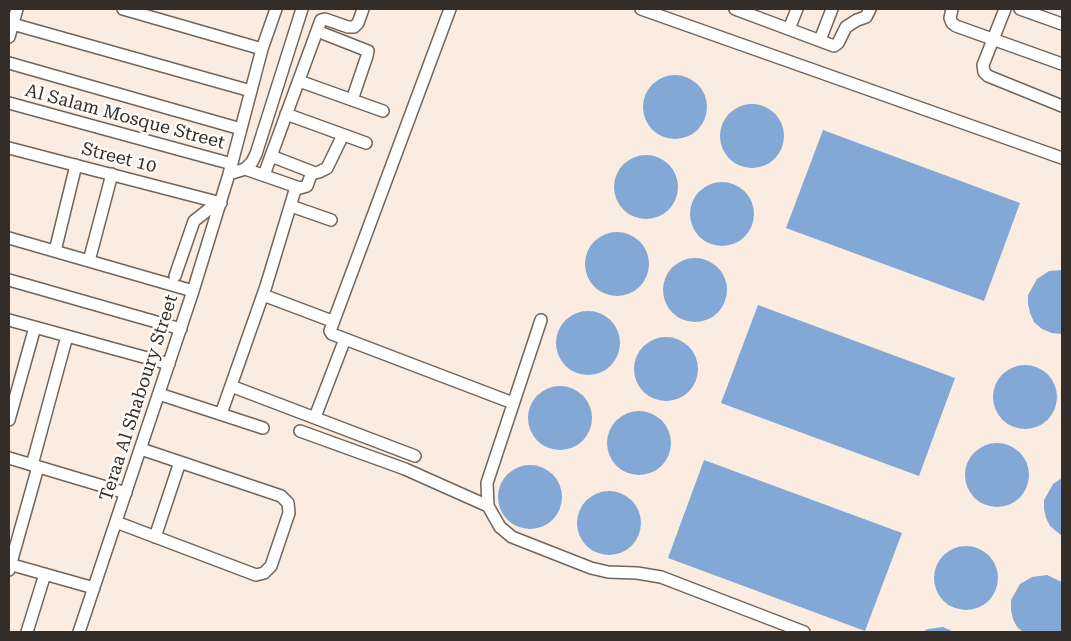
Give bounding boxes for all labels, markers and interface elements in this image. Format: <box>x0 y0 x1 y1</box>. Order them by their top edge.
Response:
street label: Al Salam Mosque Street <box>23 80 227 154</box>
street label: Street 10 <box>79 138 159 178</box>
street label: Teraa Al Shaboury Street <box>95 292 183 504</box>

